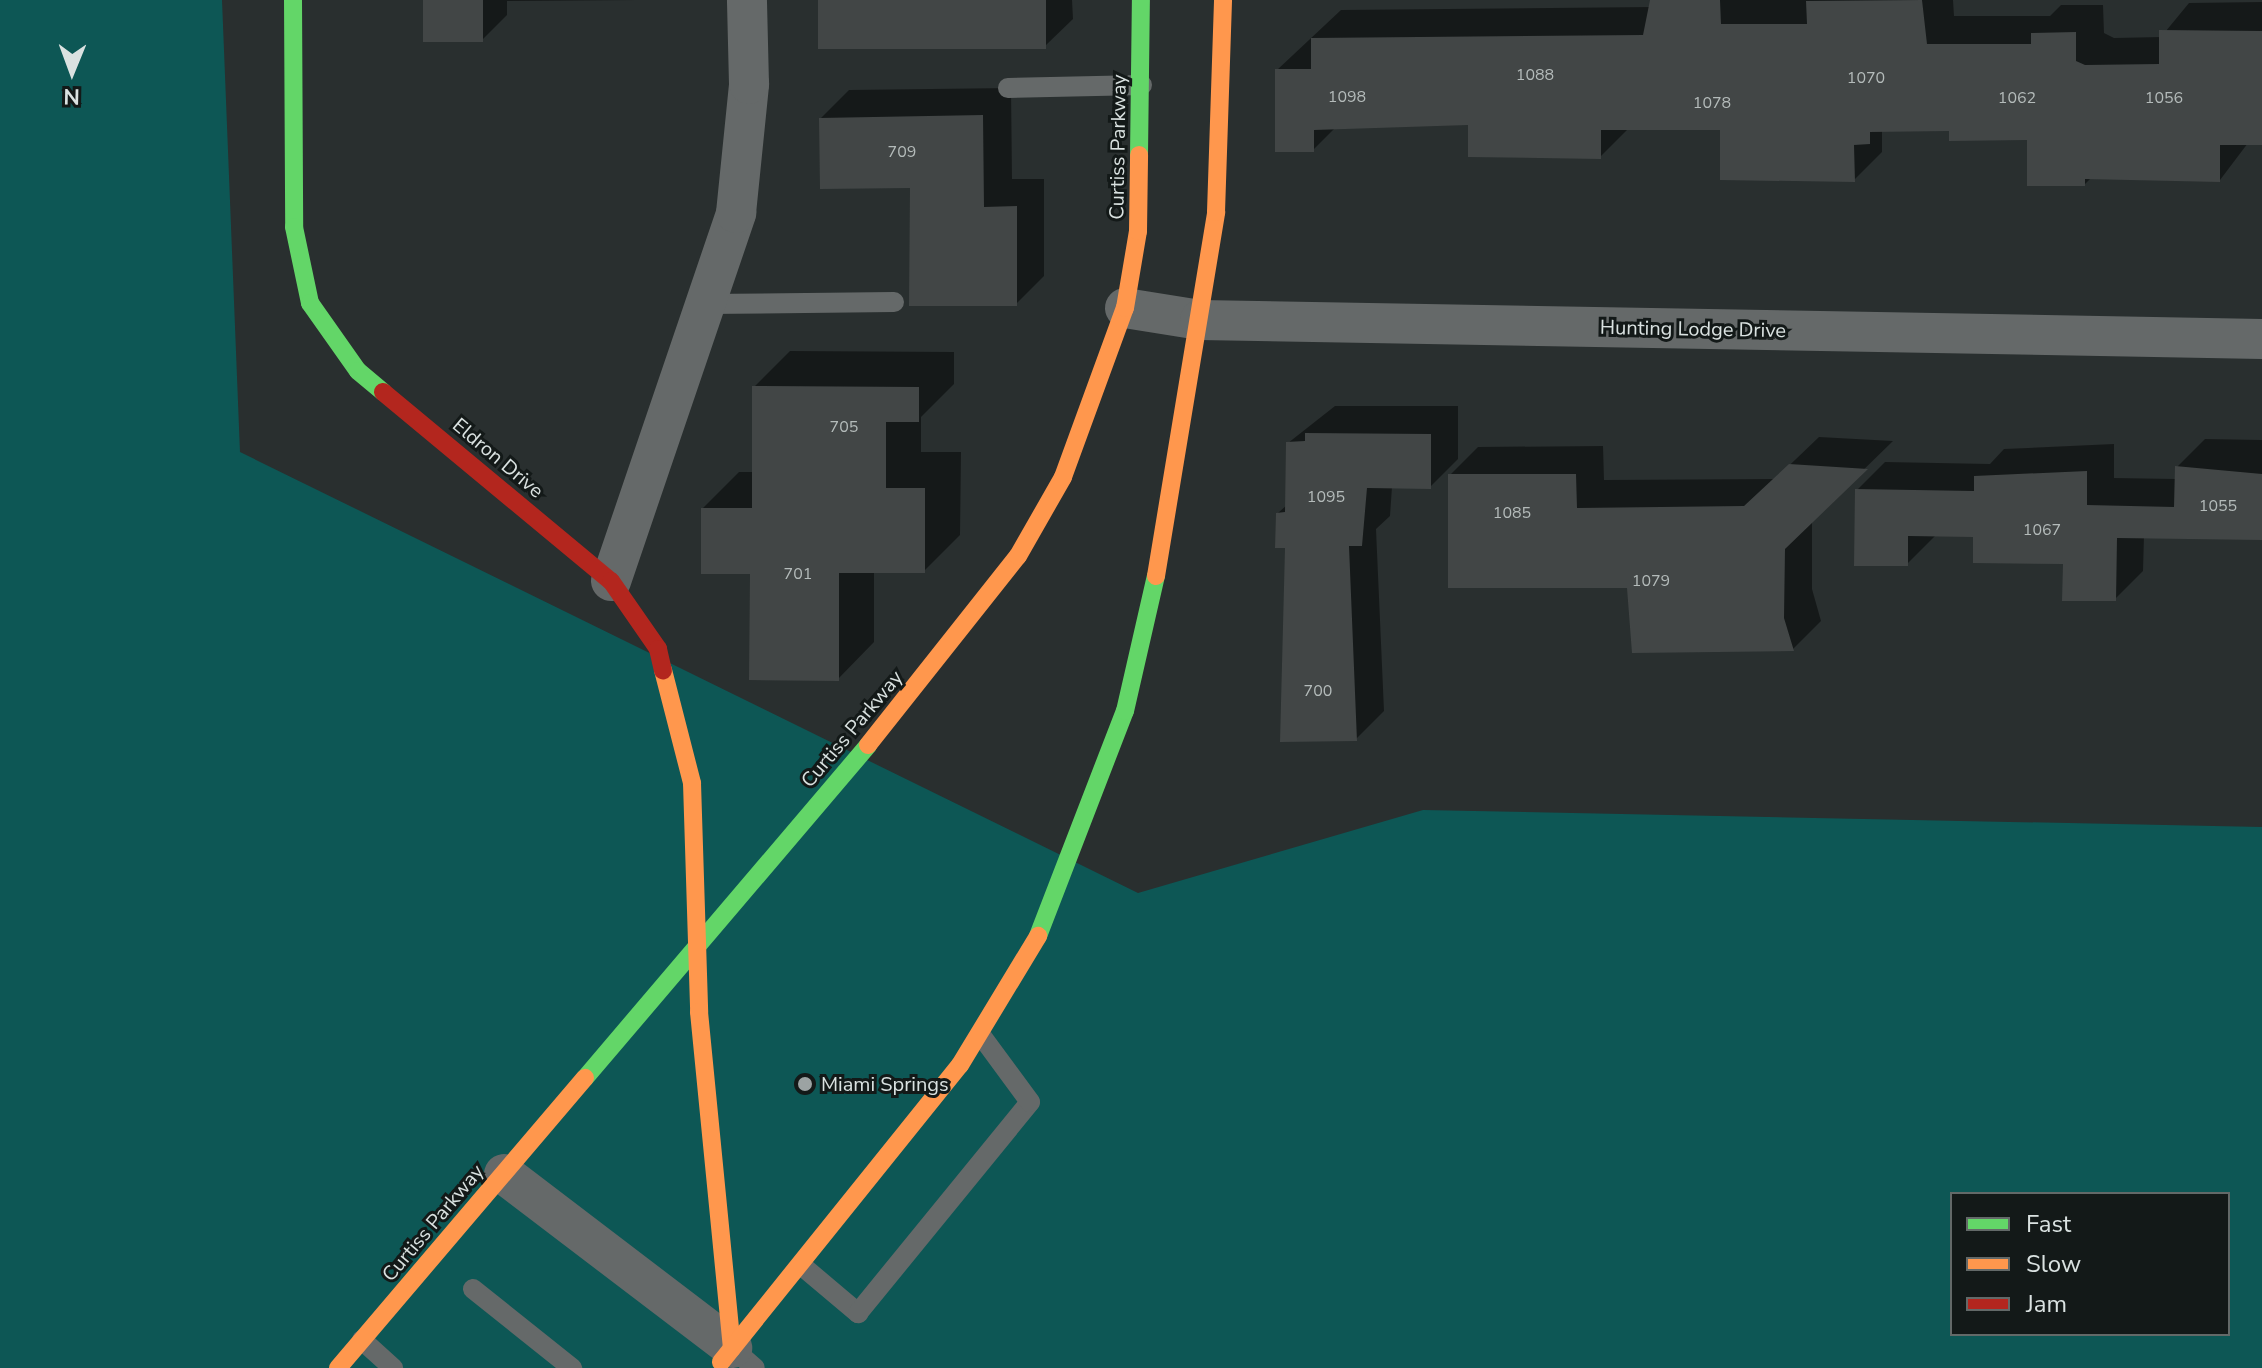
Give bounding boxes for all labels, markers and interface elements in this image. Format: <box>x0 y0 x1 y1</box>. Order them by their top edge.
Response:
north arrow <box>32 32 112 112</box>
house number: 1088 <box>1516 65 1554 85</box>
house number: 1070 <box>1847 68 1885 88</box>
street label: Curtiss Parkway <box>1105 74 1131 220</box>
text: N <box>63 81 80 111</box>
house number: 1098 <box>1328 87 1366 107</box>
house number: 1062 <box>1998 88 2036 108</box>
house number: 1056 <box>2145 88 2183 108</box>
house number: 1078 <box>1693 93 1731 113</box>
house number: 709 <box>888 142 916 162</box>
street label: Hunting Lodge Drive <box>1600 315 1786 343</box>
street label: Eldron Drive <box>448 413 548 503</box>
house number: 705 <box>830 417 858 437</box>
house number: 1095 <box>1307 487 1345 507</box>
house number: 1055 <box>2199 496 2237 516</box>
house number: 1085 <box>1493 503 1531 523</box>
house number: 1067 <box>2023 520 2061 540</box>
house number: 701 <box>784 564 812 584</box>
house number: 1079 <box>1632 571 1670 591</box>
street label: Curtiss Parkway <box>796 666 908 792</box>
house number: 700 <box>1304 681 1332 701</box>
place label: Miami Springs <box>821 1072 949 1096</box>
marker: Miami Springs <box>796 1075 814 1093</box>
street label: Curtiss Parkway <box>377 1160 489 1286</box>
legend <box>1950 1192 2230 1336</box>
text: Fast <box>2026 1208 2071 1240</box>
text: Slow <box>2026 1248 2081 1280</box>
text: Jam <box>2026 1288 2067 1320</box>

